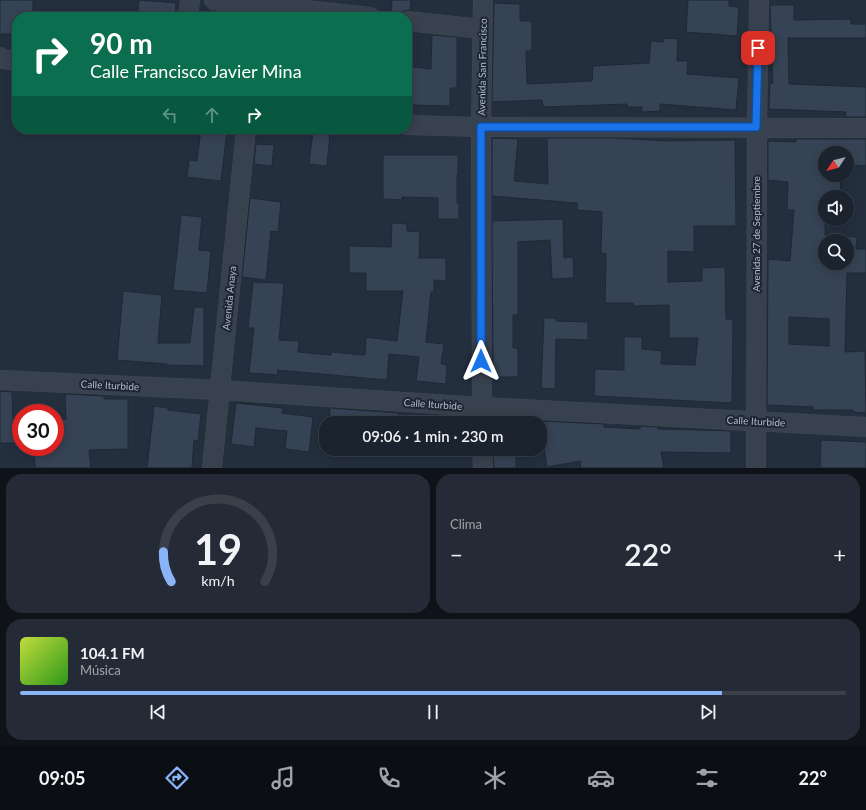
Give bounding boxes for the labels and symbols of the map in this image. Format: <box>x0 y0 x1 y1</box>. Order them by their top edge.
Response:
street label: Avenida San Francisco <box>475 18 489 116</box>
pin <box>741 31 775 65</box>
north arrow <box>818 146 854 182</box>
street label: Avenida 27 de Septiembre <box>750 176 762 292</box>
street label: Avenida Anaya <box>220 265 238 331</box>
position arrow <box>460 340 502 382</box>
street label: Calle Iturbide <box>80 377 140 393</box>
street label: Calle Iturbide <box>403 396 463 412</box>
speed limit sign: 30 <box>12 404 64 456</box>
street label: Calle Iturbide <box>726 413 786 429</box>

